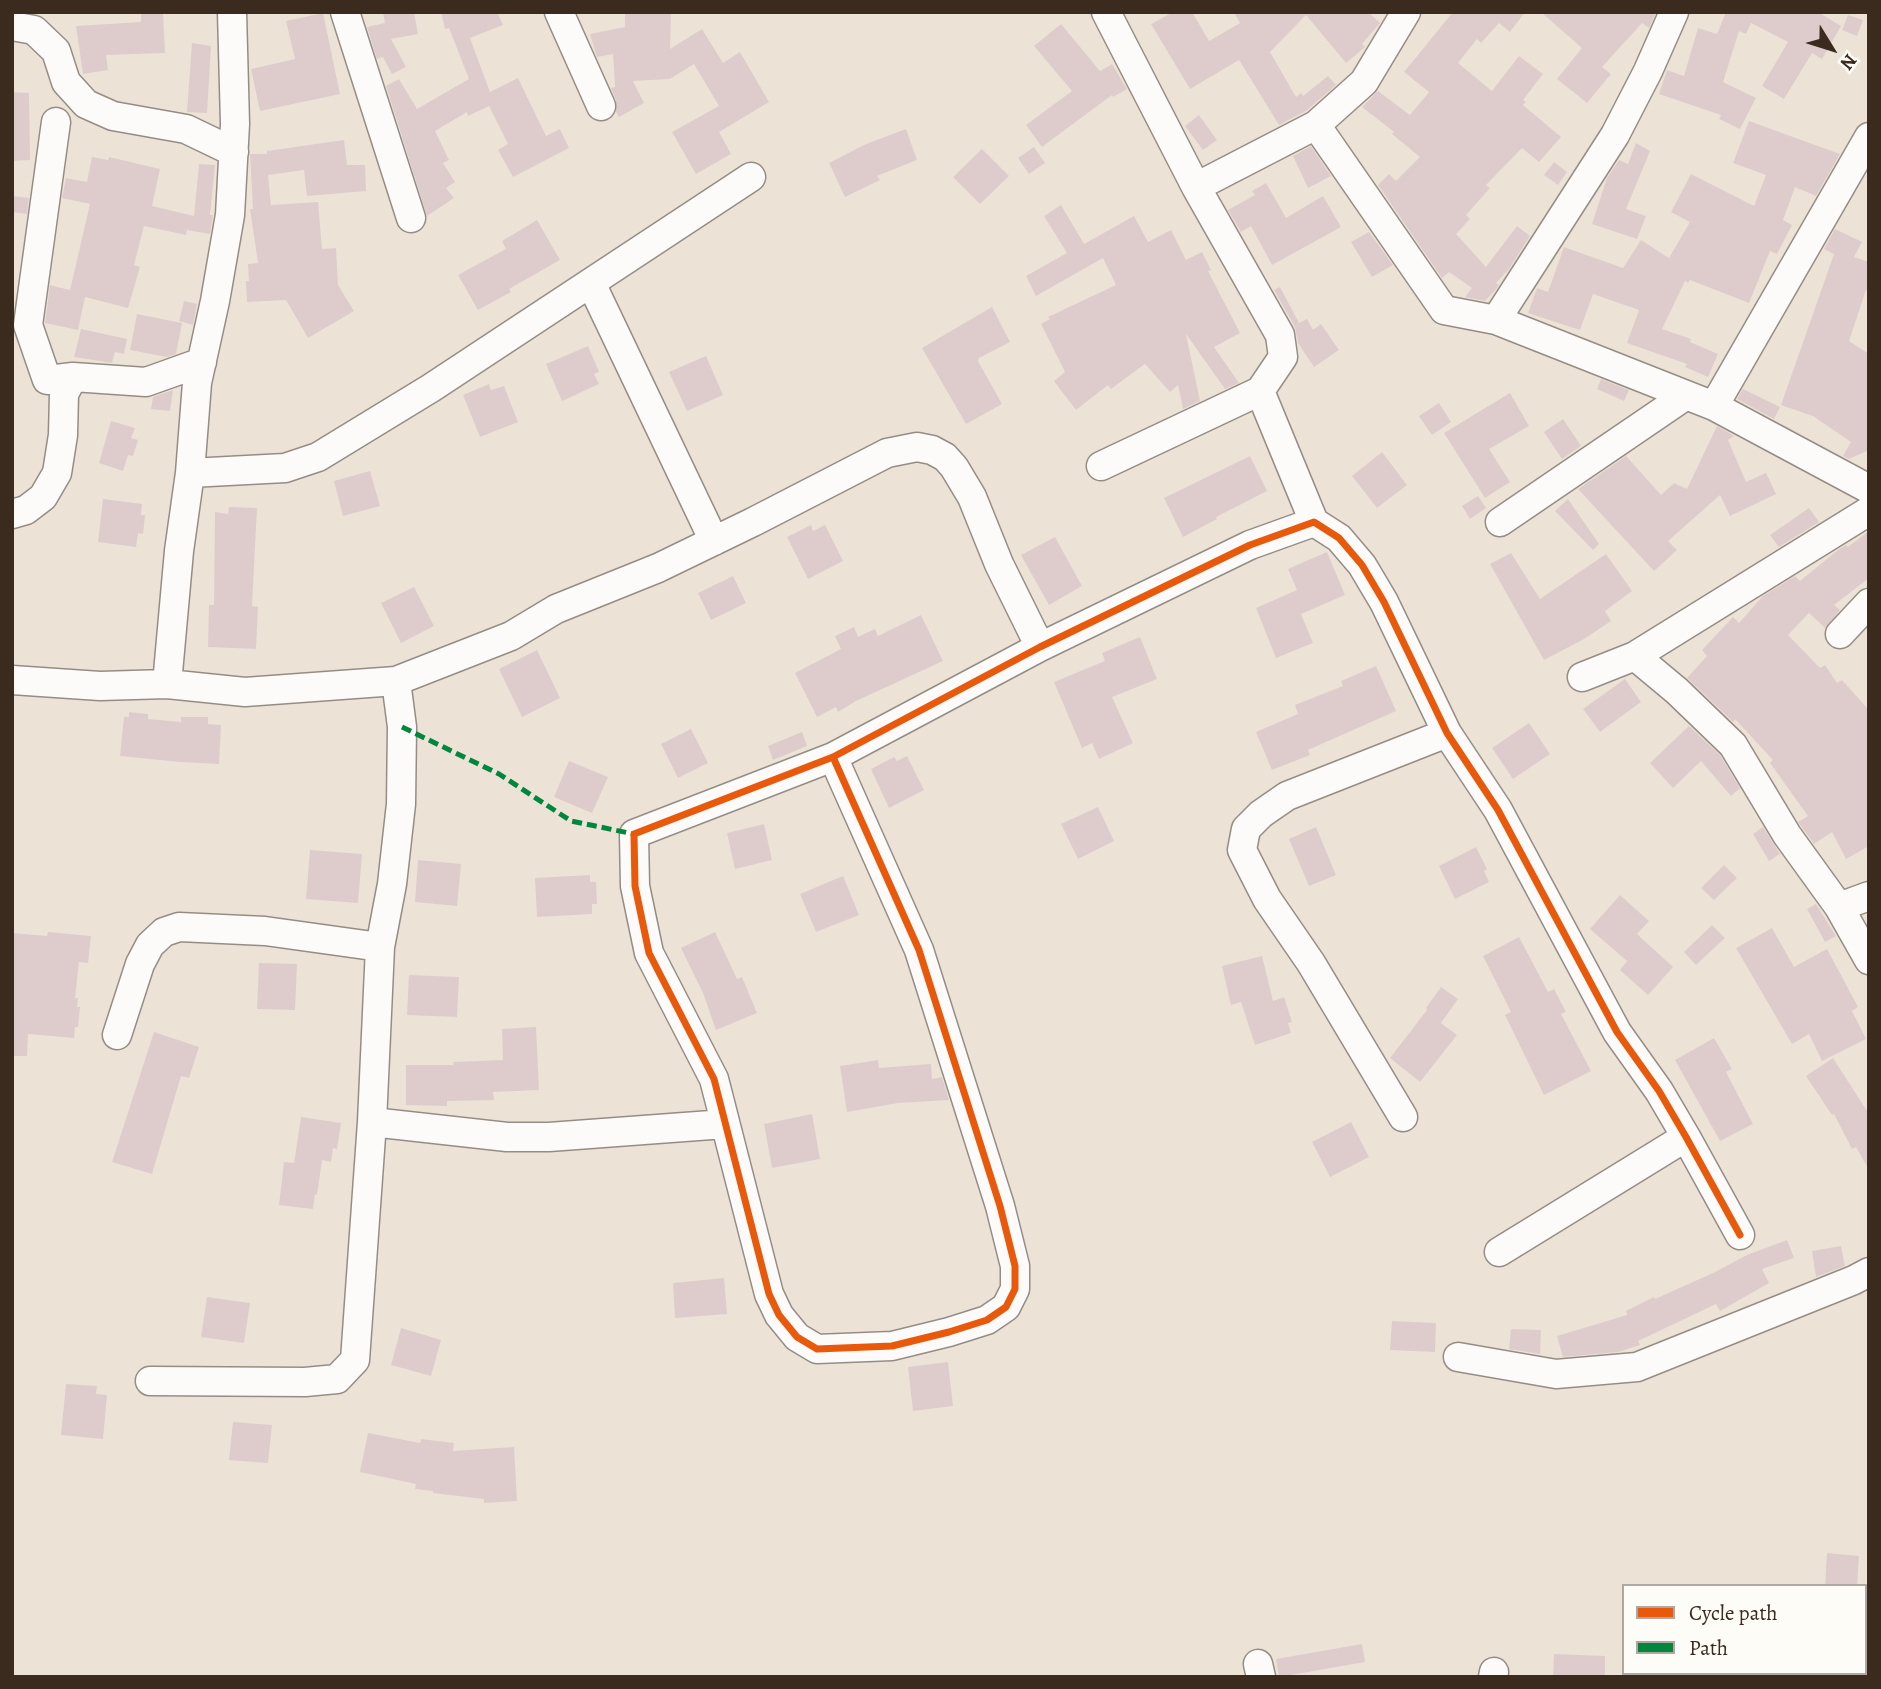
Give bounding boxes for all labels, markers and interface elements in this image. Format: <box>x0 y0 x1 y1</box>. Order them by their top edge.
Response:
north arrow <box>1797 14 1867 84</box>
text: N <box>1834 48 1863 75</box>
legend <box>1622 1584 1867 1675</box>
text: Cycle path <box>1689 1599 1778 1627</box>
text: Path <box>1689 1634 1728 1662</box>

